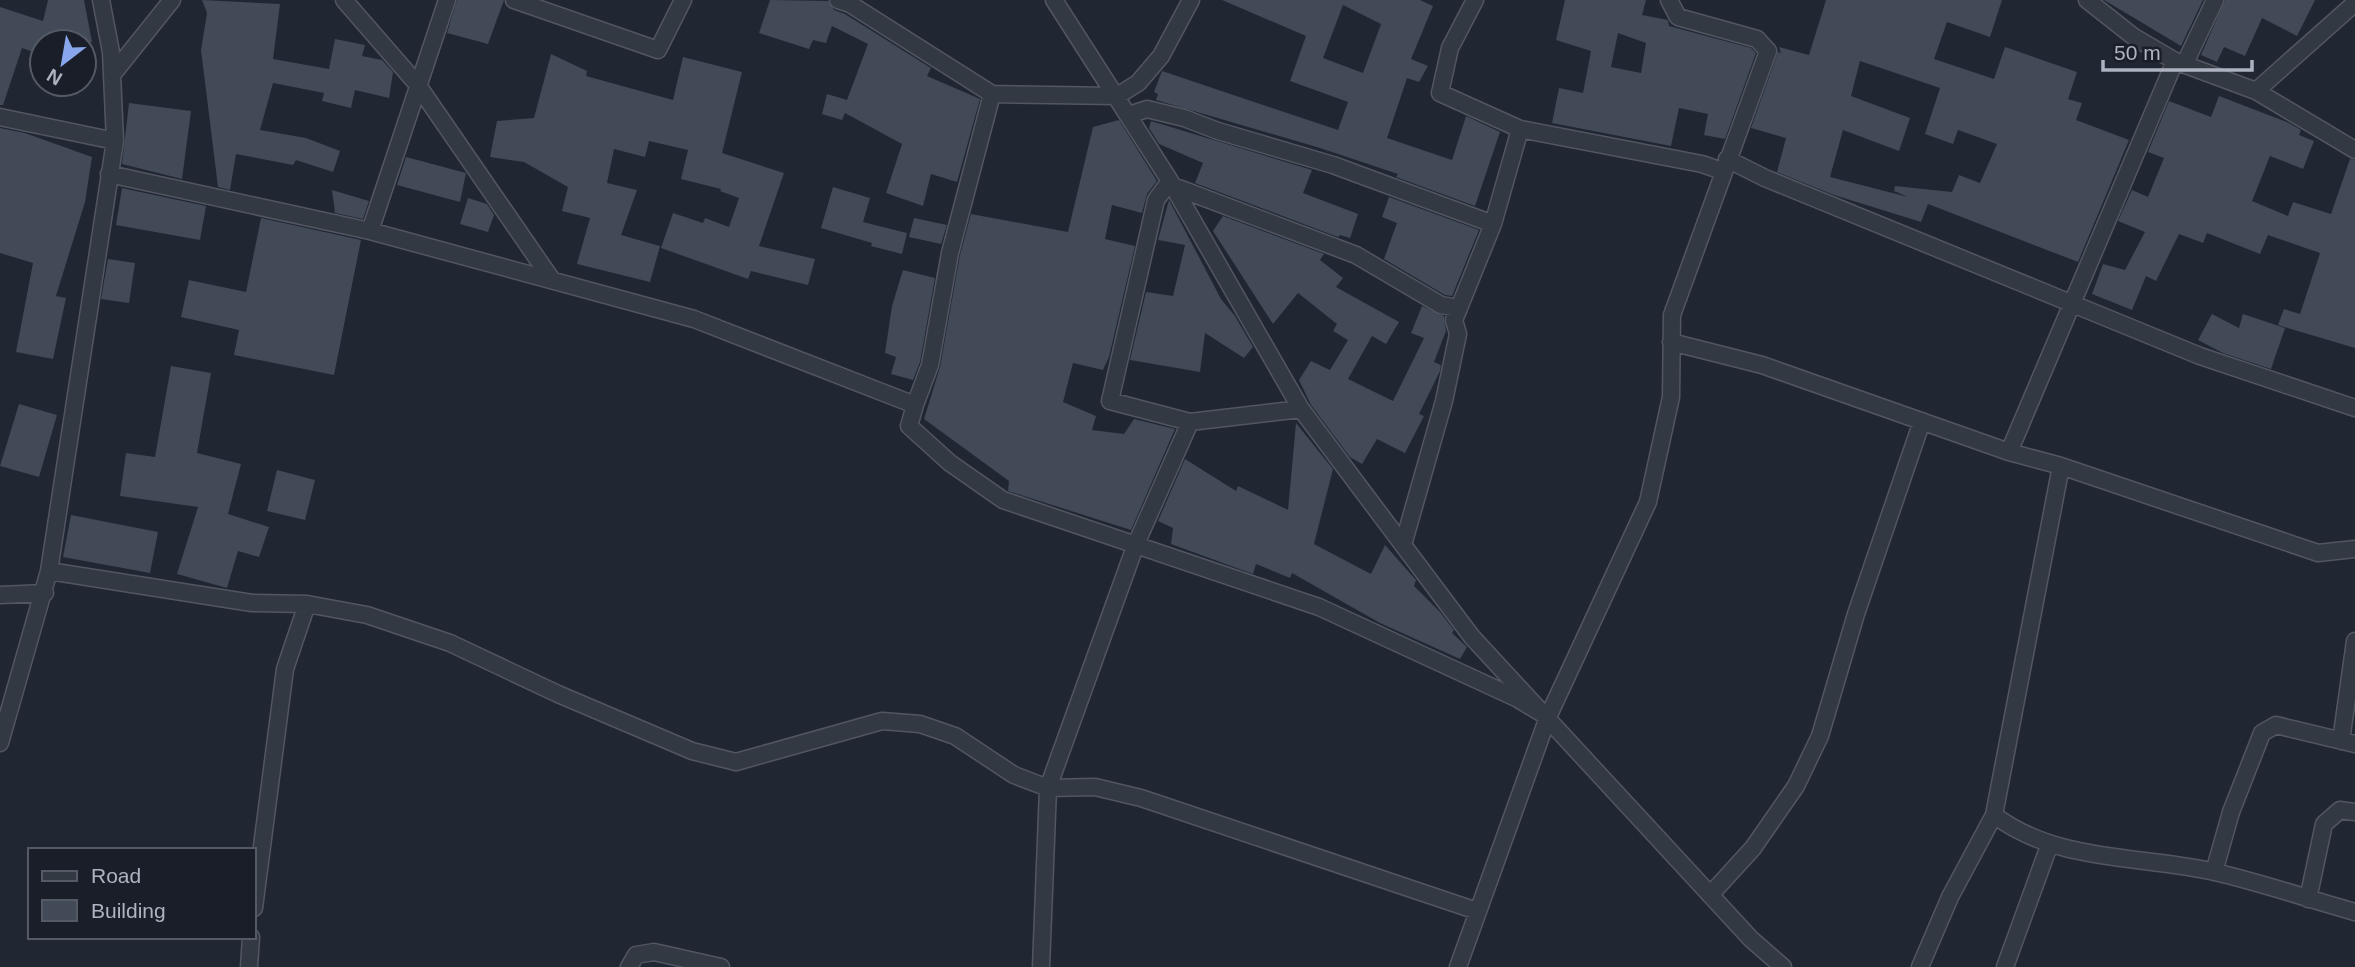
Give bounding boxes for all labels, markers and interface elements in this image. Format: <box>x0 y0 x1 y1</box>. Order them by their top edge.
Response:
north arrow <box>28 28 98 98</box>
scale bar <box>2103 28 2252 72</box>
text: 50 m <box>2114 41 2161 64</box>
text: N <box>43 65 66 90</box>
legend <box>28 848 256 939</box>
text: Road <box>91 864 141 887</box>
text: Building <box>91 899 166 922</box>

